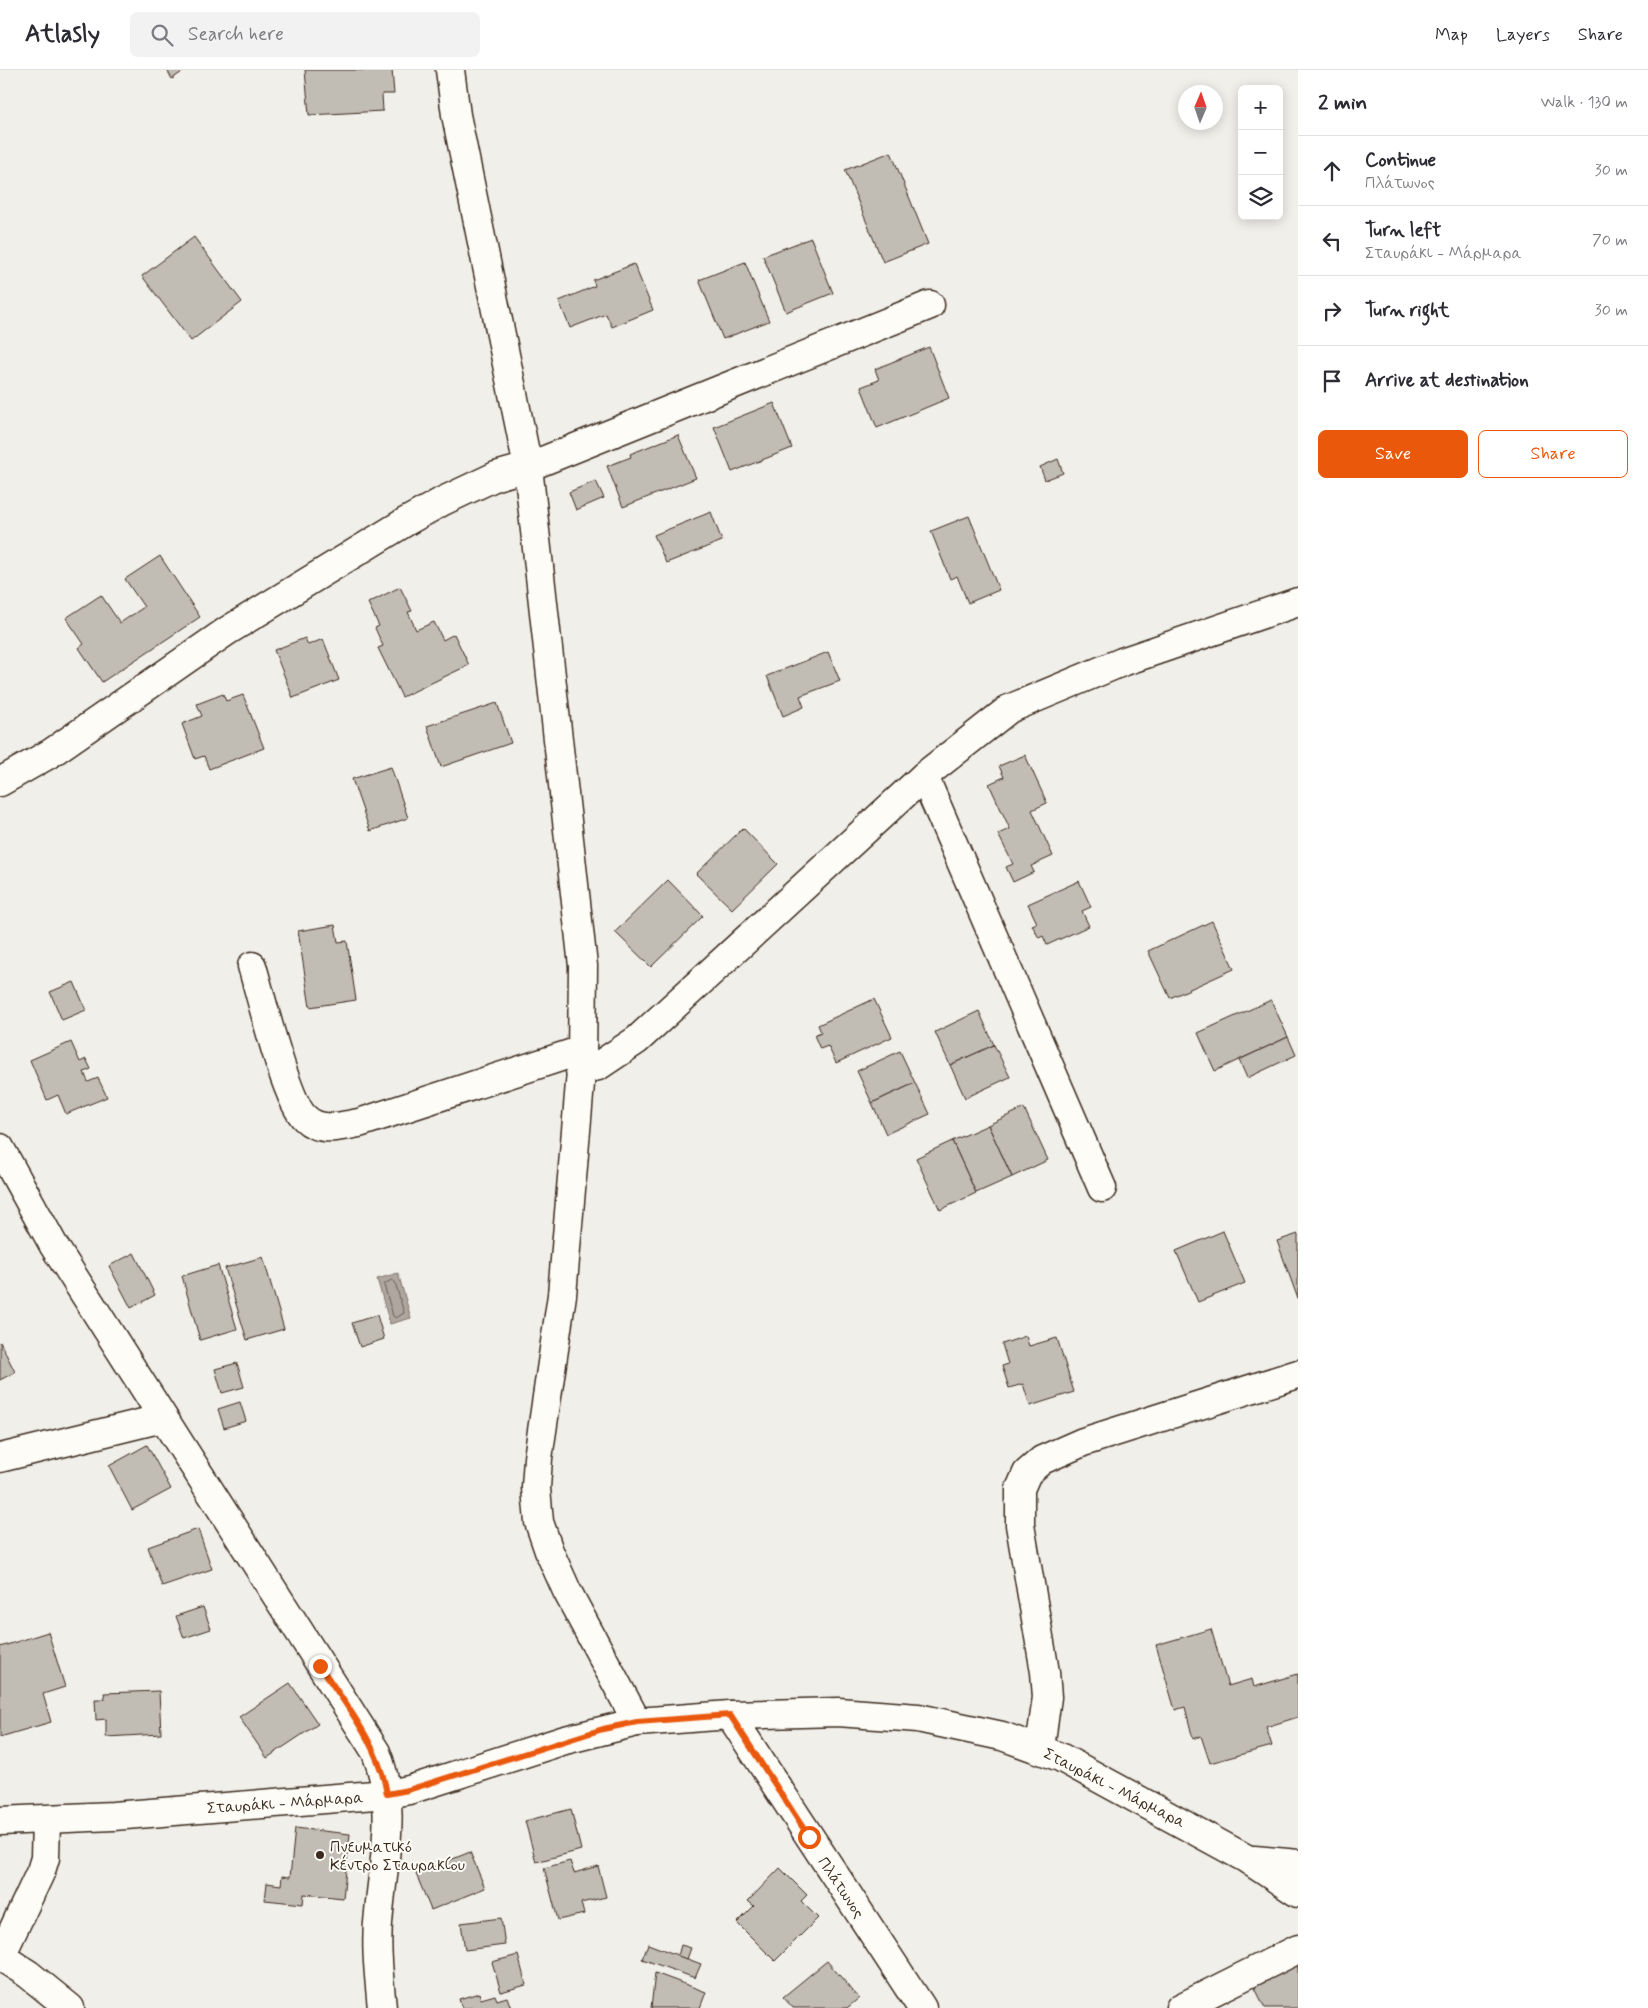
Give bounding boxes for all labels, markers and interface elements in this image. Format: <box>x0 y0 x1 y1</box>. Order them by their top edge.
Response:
search box <box>130 12 480 57</box>
text: Atlasly <box>25 19 100 50</box>
icon: search <box>148 21 176 49</box>
text: Search here <box>188 22 284 47</box>
text: Map <box>1435 23 1468 47</box>
text: Layers <box>1496 23 1550 47</box>
text: Share <box>1578 23 1623 47</box>
north arrow <box>1178 85 1223 130</box>
map controls <box>1238 85 1283 220</box>
button: + <box>1238 85 1283 130</box>
text: 2 min <box>1318 89 1367 117</box>
text: Walk · 130 m <box>1541 92 1628 113</box>
button: − <box>1238 130 1283 175</box>
text: Continue <box>1365 148 1436 173</box>
icon: ahead <box>1318 157 1346 185</box>
text: 30 m <box>1595 160 1628 181</box>
text: Πλάτωνος <box>1365 173 1435 194</box>
button: layers <box>1238 175 1283 220</box>
text: Turn left <box>1365 218 1441 243</box>
icon: left <box>1318 227 1346 255</box>
text: 70 m <box>1592 230 1628 251</box>
text: Σταυράκι - Μάρμαρα <box>1365 243 1522 264</box>
icon: right <box>1318 297 1346 325</box>
text: Turn right <box>1365 298 1449 323</box>
text: 30 m <box>1595 300 1628 321</box>
icon: arrive <box>1318 367 1346 395</box>
text: Arrive at destination <box>1365 368 1529 393</box>
button: Save <box>1318 430 1468 478</box>
button: Share <box>1478 430 1628 478</box>
route end <box>309 1655 332 1678</box>
street label: Σταυράκι - Μάρμαρα <box>1040 1743 1189 1833</box>
street label: Σταυράκι - Μάρμαρα <box>206 1788 364 1819</box>
route start <box>798 1826 821 1849</box>
place label: Πνευματικό Κέντρο Σταυρακίου <box>330 1837 465 1876</box>
marker: Πνευματικό Κέντρο Σταυρακίου <box>314 1849 326 1861</box>
street label: Πλάτωνος <box>813 1853 869 1923</box>

